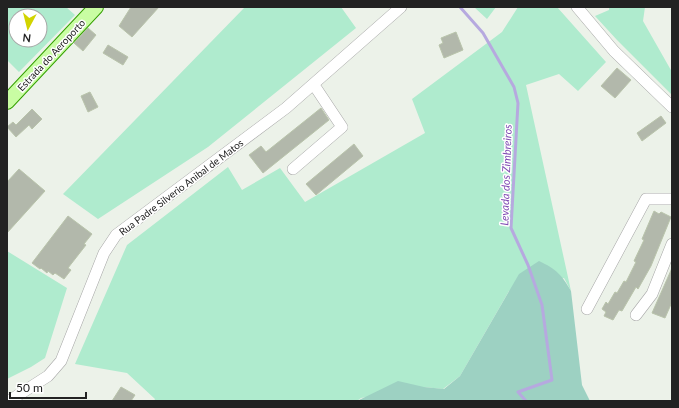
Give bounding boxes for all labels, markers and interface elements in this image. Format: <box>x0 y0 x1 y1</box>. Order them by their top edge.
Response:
north arrow <box>8 8 48 48</box>
street label: Estrada do Aeroporto <box>15 16 88 93</box>
text: N <box>22 31 32 45</box>
water label: Levada dos Zimbreiros <box>497 124 514 226</box>
street label: Rua Padre Silverio Anibal de Matos <box>116 136 246 238</box>
scale bar <box>10 374 86 400</box>
text: 50 m <box>16 380 43 395</box>

